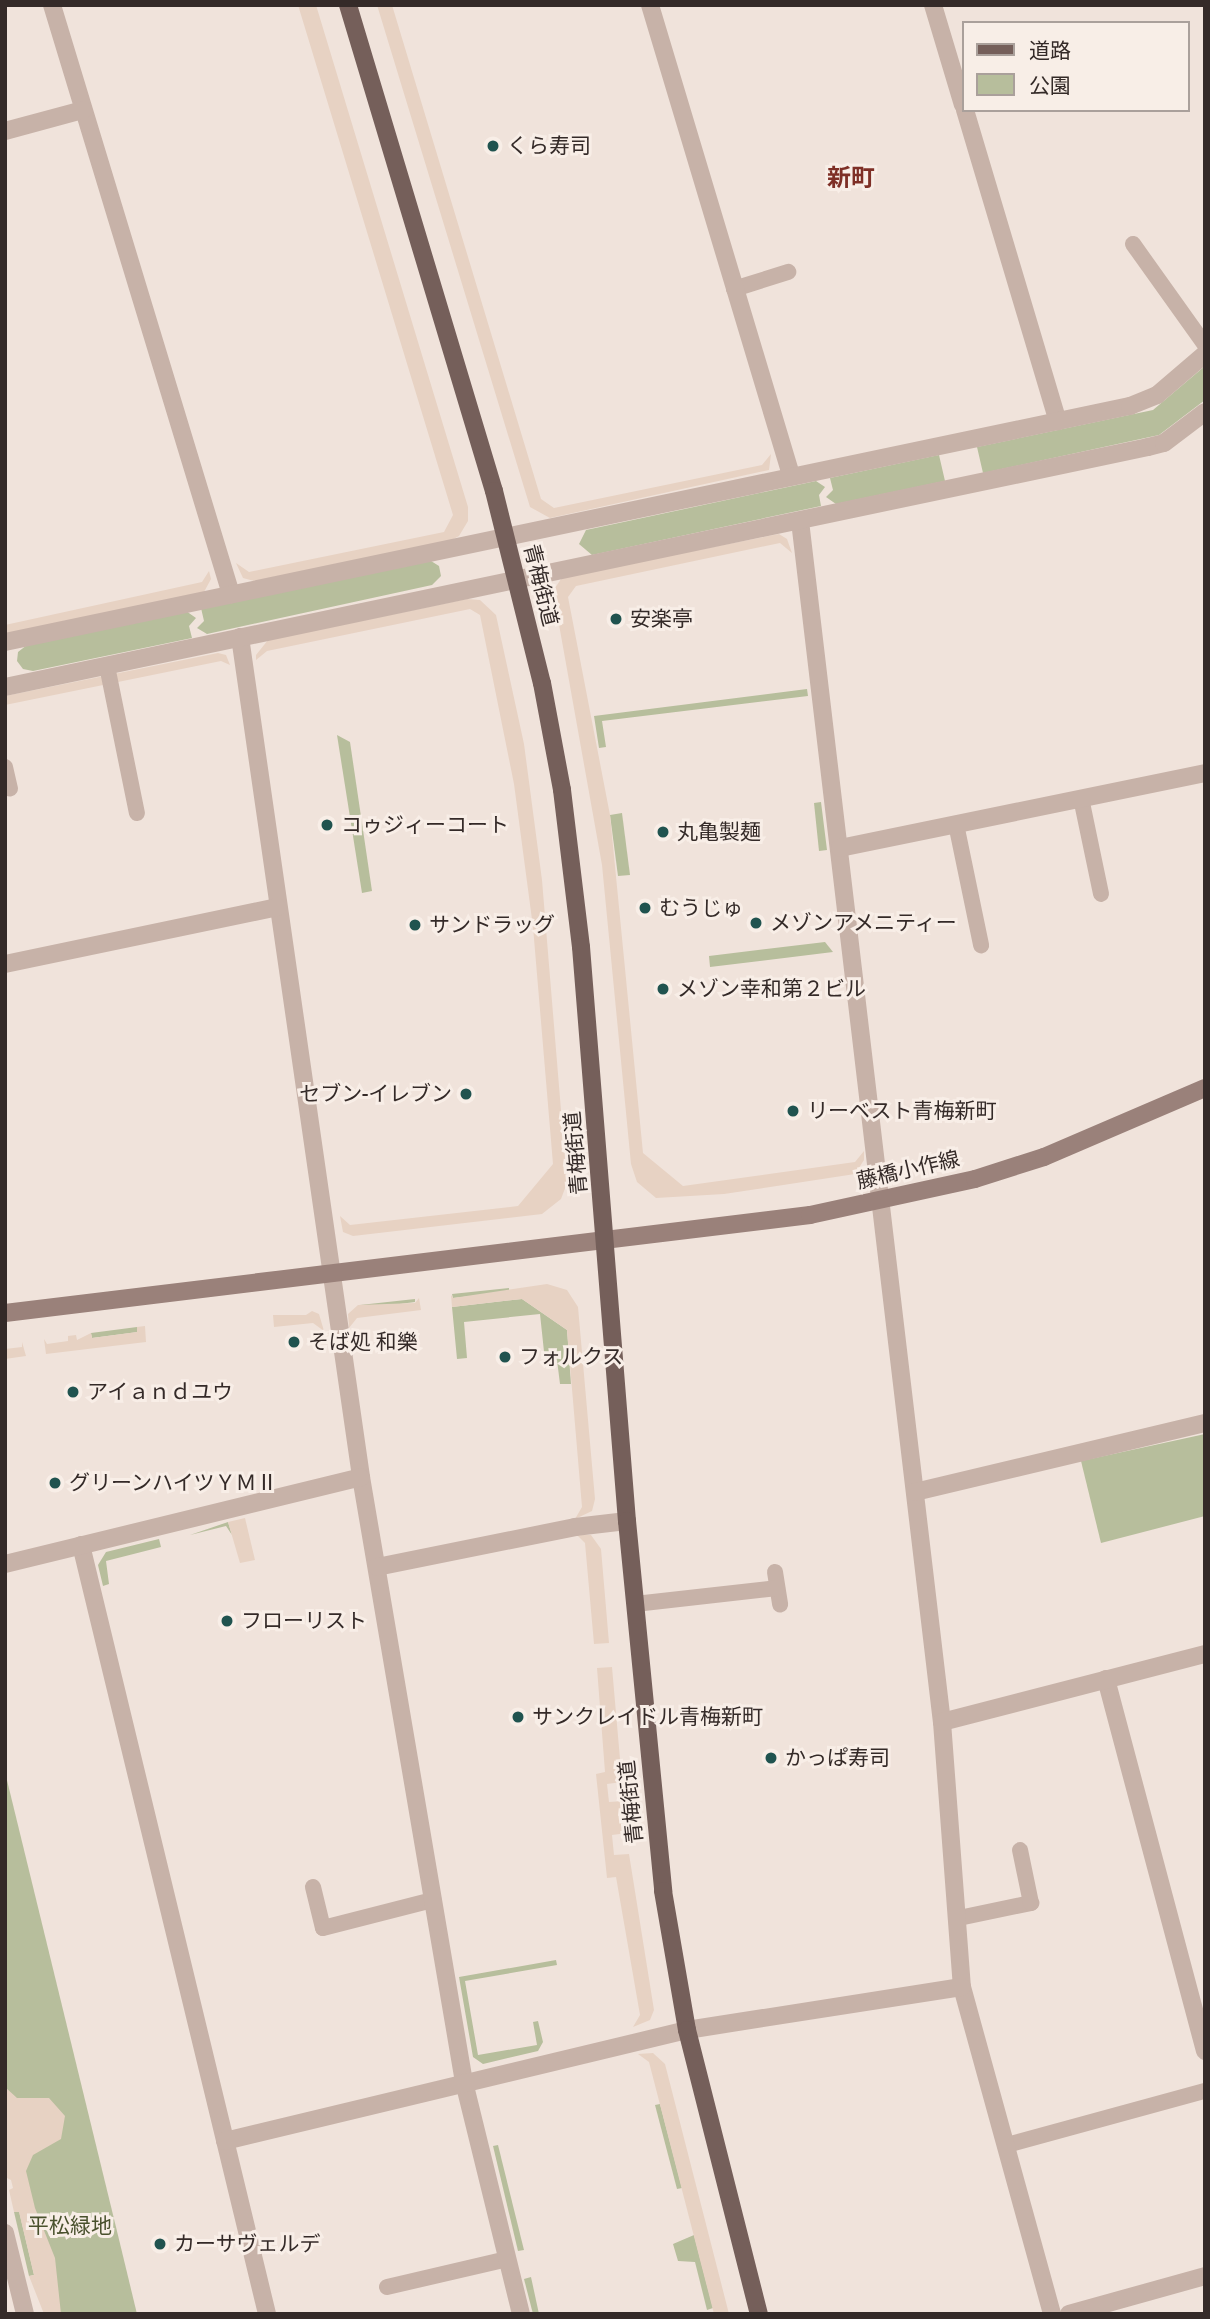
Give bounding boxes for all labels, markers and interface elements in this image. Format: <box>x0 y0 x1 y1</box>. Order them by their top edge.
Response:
legend <box>962 21 1189 112</box>
text: 道路 <box>1029 36 1071 65</box>
text: 公園 <box>1029 71 1071 100</box>
place label: くら寿司 <box>507 133 591 159</box>
marker: くら寿司 <box>485 138 501 154</box>
district label: 新町 <box>827 164 875 192</box>
street label: 青梅街道 <box>519 541 563 629</box>
place label: 安楽亭 <box>630 606 693 632</box>
marker: 安楽亭 <box>608 611 624 627</box>
place label: コゥジィーコート <box>341 812 509 838</box>
marker: コゥジィーコート <box>319 817 335 833</box>
place label: 丸亀製麺 <box>677 819 761 845</box>
marker: 丸亀製麺 <box>655 824 671 840</box>
place label: むうじゅ <box>659 895 743 921</box>
marker: むうじゅ <box>637 900 653 916</box>
place label: メゾンアメニティー <box>770 910 959 936</box>
place label: サンドラッグ <box>429 912 555 938</box>
marker: メゾンアメニティー <box>748 915 764 931</box>
marker: サンドラッグ <box>407 917 423 933</box>
place label: メゾン幸和第２ビル <box>677 976 866 1002</box>
marker: メゾン幸和第２ビル <box>655 981 671 997</box>
place label: セブン-イレブン <box>299 1081 452 1107</box>
marker: セブン-イレブン <box>458 1086 474 1102</box>
place label: リーベスト青梅新町 <box>807 1098 996 1124</box>
marker: リーベスト青梅新町 <box>785 1103 801 1119</box>
street label: 青梅街道 <box>560 1110 592 1196</box>
street label: 藤橋小作線 <box>854 1146 962 1194</box>
place label: そば処 和樂 <box>308 1329 418 1355</box>
marker: そば処 和樂 <box>286 1334 302 1350</box>
place label: フォルクス <box>519 1344 624 1370</box>
marker: フォルクス <box>497 1349 513 1365</box>
place label: アイａｎｄユウ <box>87 1379 234 1405</box>
marker: アイａｎｄユウ <box>65 1384 81 1400</box>
place label: グリーンハイツＹＭⅡ <box>69 1470 279 1496</box>
marker: グリーンハイツＹＭⅡ <box>47 1475 63 1491</box>
place label: フローリスト <box>241 1608 367 1634</box>
marker: フローリスト <box>219 1613 235 1629</box>
place label: サンクレイドル青梅新町 <box>532 1704 763 1730</box>
marker: サンクレイドル青梅新町 <box>510 1709 526 1725</box>
place label: かっぱ寿司 <box>785 1745 890 1771</box>
marker: かっぱ寿司 <box>763 1750 779 1766</box>
street label: 青梅街道 <box>614 1759 648 1845</box>
park label: 平松緑地 <box>28 2213 112 2239</box>
place label: カーサヴェルデ <box>174 2231 321 2257</box>
marker: カーサヴェルデ <box>152 2236 168 2252</box>

